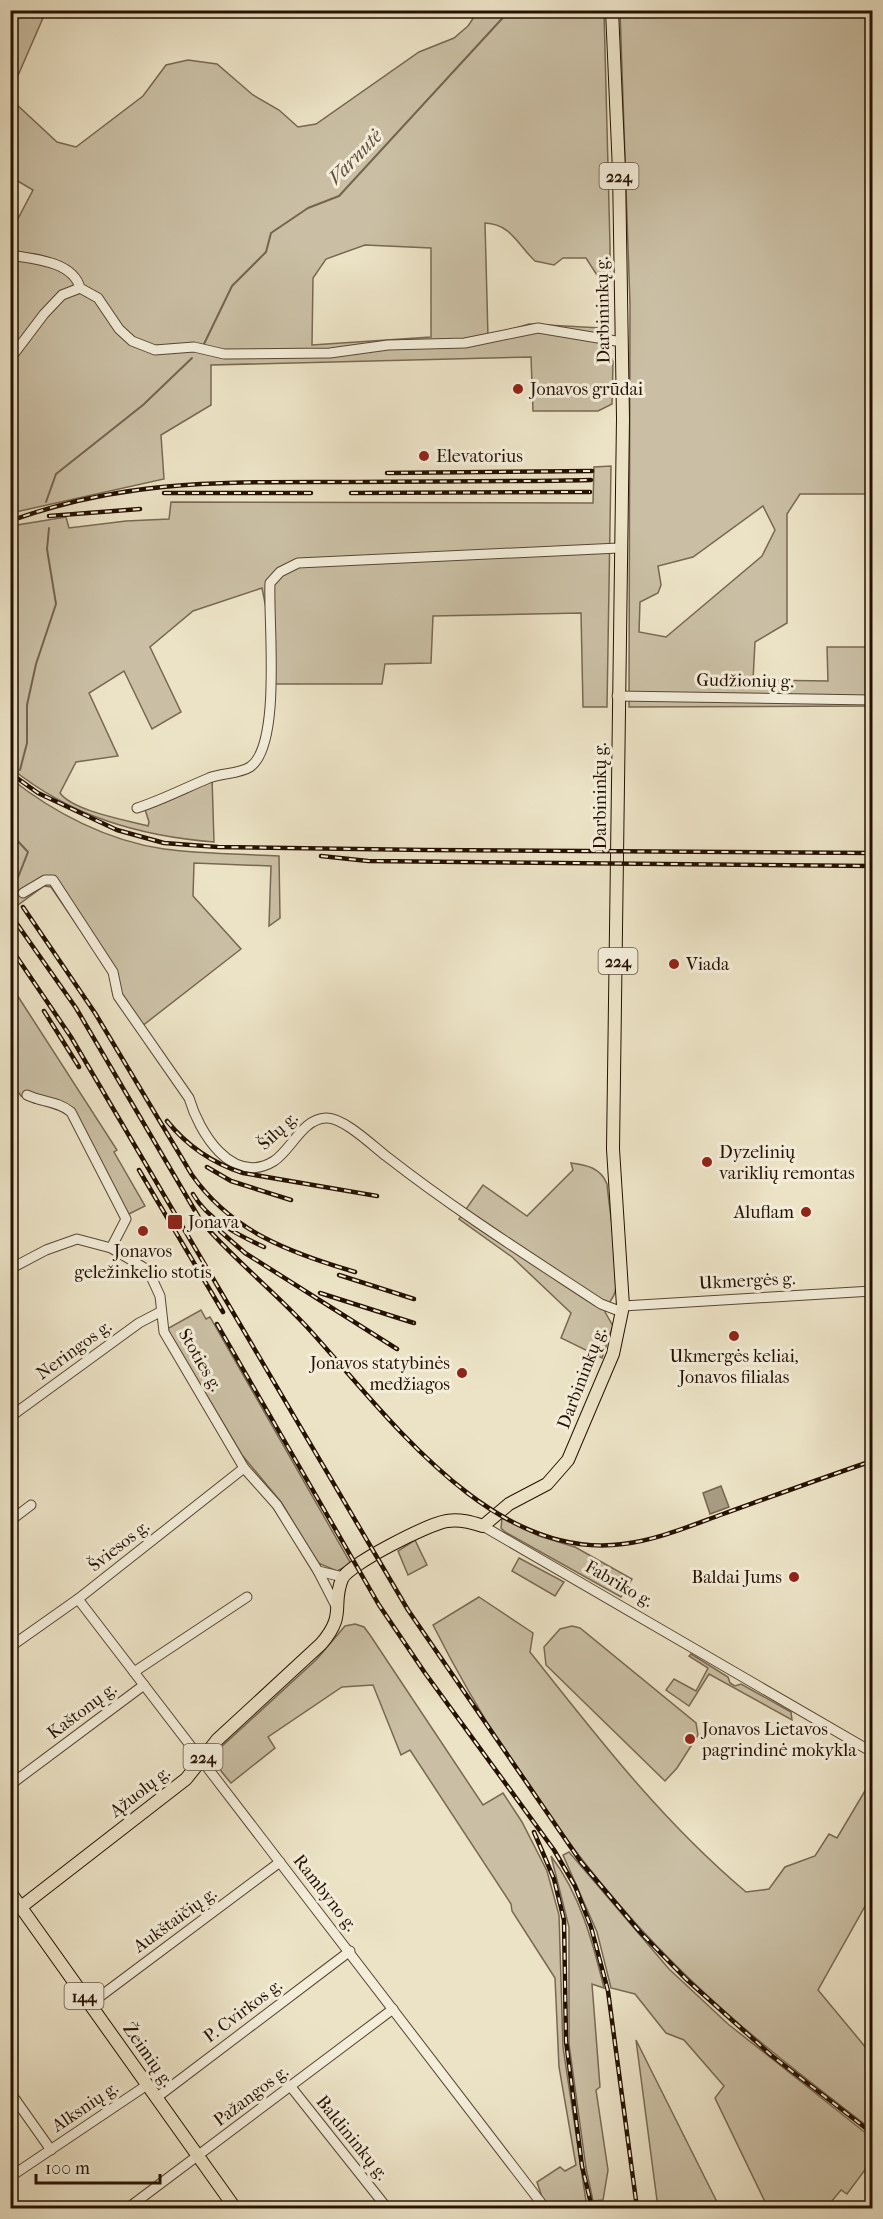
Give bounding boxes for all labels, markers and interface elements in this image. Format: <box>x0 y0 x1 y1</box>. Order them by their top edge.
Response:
water label: Varnutė <box>323 124 387 189</box>
road number: 224 <box>600 163 638 189</box>
street label: Darbininkų g. <box>592 256 614 364</box>
place label: Jonavos grūdai <box>528 379 644 400</box>
marker: Jonavos grūdai <box>511 382 525 396</box>
place label: Elevatorius <box>436 446 523 467</box>
marker: Elevatorius <box>417 449 431 463</box>
street label: Gudžionių g. <box>696 670 794 692</box>
street label: Darbininkų g. <box>590 743 611 849</box>
road number: 224 <box>598 948 638 974</box>
place label: Viada <box>685 954 730 975</box>
marker: Viada <box>667 957 681 971</box>
street label: Šilų g. <box>252 1106 302 1155</box>
place label: Dyzelinių variklių remontas <box>719 1142 855 1184</box>
marker: Dyzelinių variklių remontas <box>700 1155 714 1169</box>
place label: Aluflam <box>733 1202 794 1223</box>
marker: Aluflam <box>799 1205 813 1219</box>
place label: Jonava <box>186 1212 240 1233</box>
marker: Jonava <box>166 1213 184 1231</box>
marker: Jonavos geležinkelio stotis <box>136 1224 150 1238</box>
place label: Jonavos geležinkelio stotis <box>74 1241 212 1283</box>
street label: Ukmergės g. <box>698 1268 796 1294</box>
street label: Neringos g. <box>32 1316 116 1384</box>
street label: Darbininkų g. <box>553 1324 611 1432</box>
street label: Stoties g. <box>174 1325 226 1395</box>
marker: Ukmergės keliai, Jonavos filialas <box>727 1329 741 1343</box>
place label: Ukmergės keliai, Jonavos filialas <box>669 1346 799 1388</box>
place label: Jonavos statybinės medžiagos <box>308 1353 450 1395</box>
marker: Jonavos statybinės medžiagos <box>455 1366 469 1380</box>
street label: Šviesos g. <box>83 1514 154 1576</box>
street label: Fabriko g. <box>581 1556 657 1612</box>
place label: Baldai Jums <box>692 1567 782 1588</box>
marker: Baldai Jums <box>787 1570 801 1584</box>
street label: Kaštonų g. <box>43 1678 121 1744</box>
place label: Jonavos Lietavos pagrindinė mokykla <box>700 1719 857 1761</box>
marker: Jonavos Lietavos pagrindinė mokykla <box>683 1732 697 1746</box>
road number: 224 <box>184 1744 222 1770</box>
street label: Ąžuolų g. <box>105 1762 174 1823</box>
street label: Rambyno g. <box>289 1851 361 1935</box>
street label: Aukštaičių g. <box>128 1883 221 1958</box>
street label: P. Cvirkos g. <box>200 1975 286 2047</box>
road number: 144 <box>64 1983 104 2009</box>
street label: Žeimių g. <box>118 2018 179 2091</box>
street label: Pažangos g. <box>210 2061 292 2131</box>
street label: Alksnių g. <box>47 2077 122 2137</box>
street label: Baldininkų g. <box>312 2092 392 2184</box>
scale bar <box>36 2147 160 2185</box>
text: 100 m <box>45 2158 90 2179</box>

